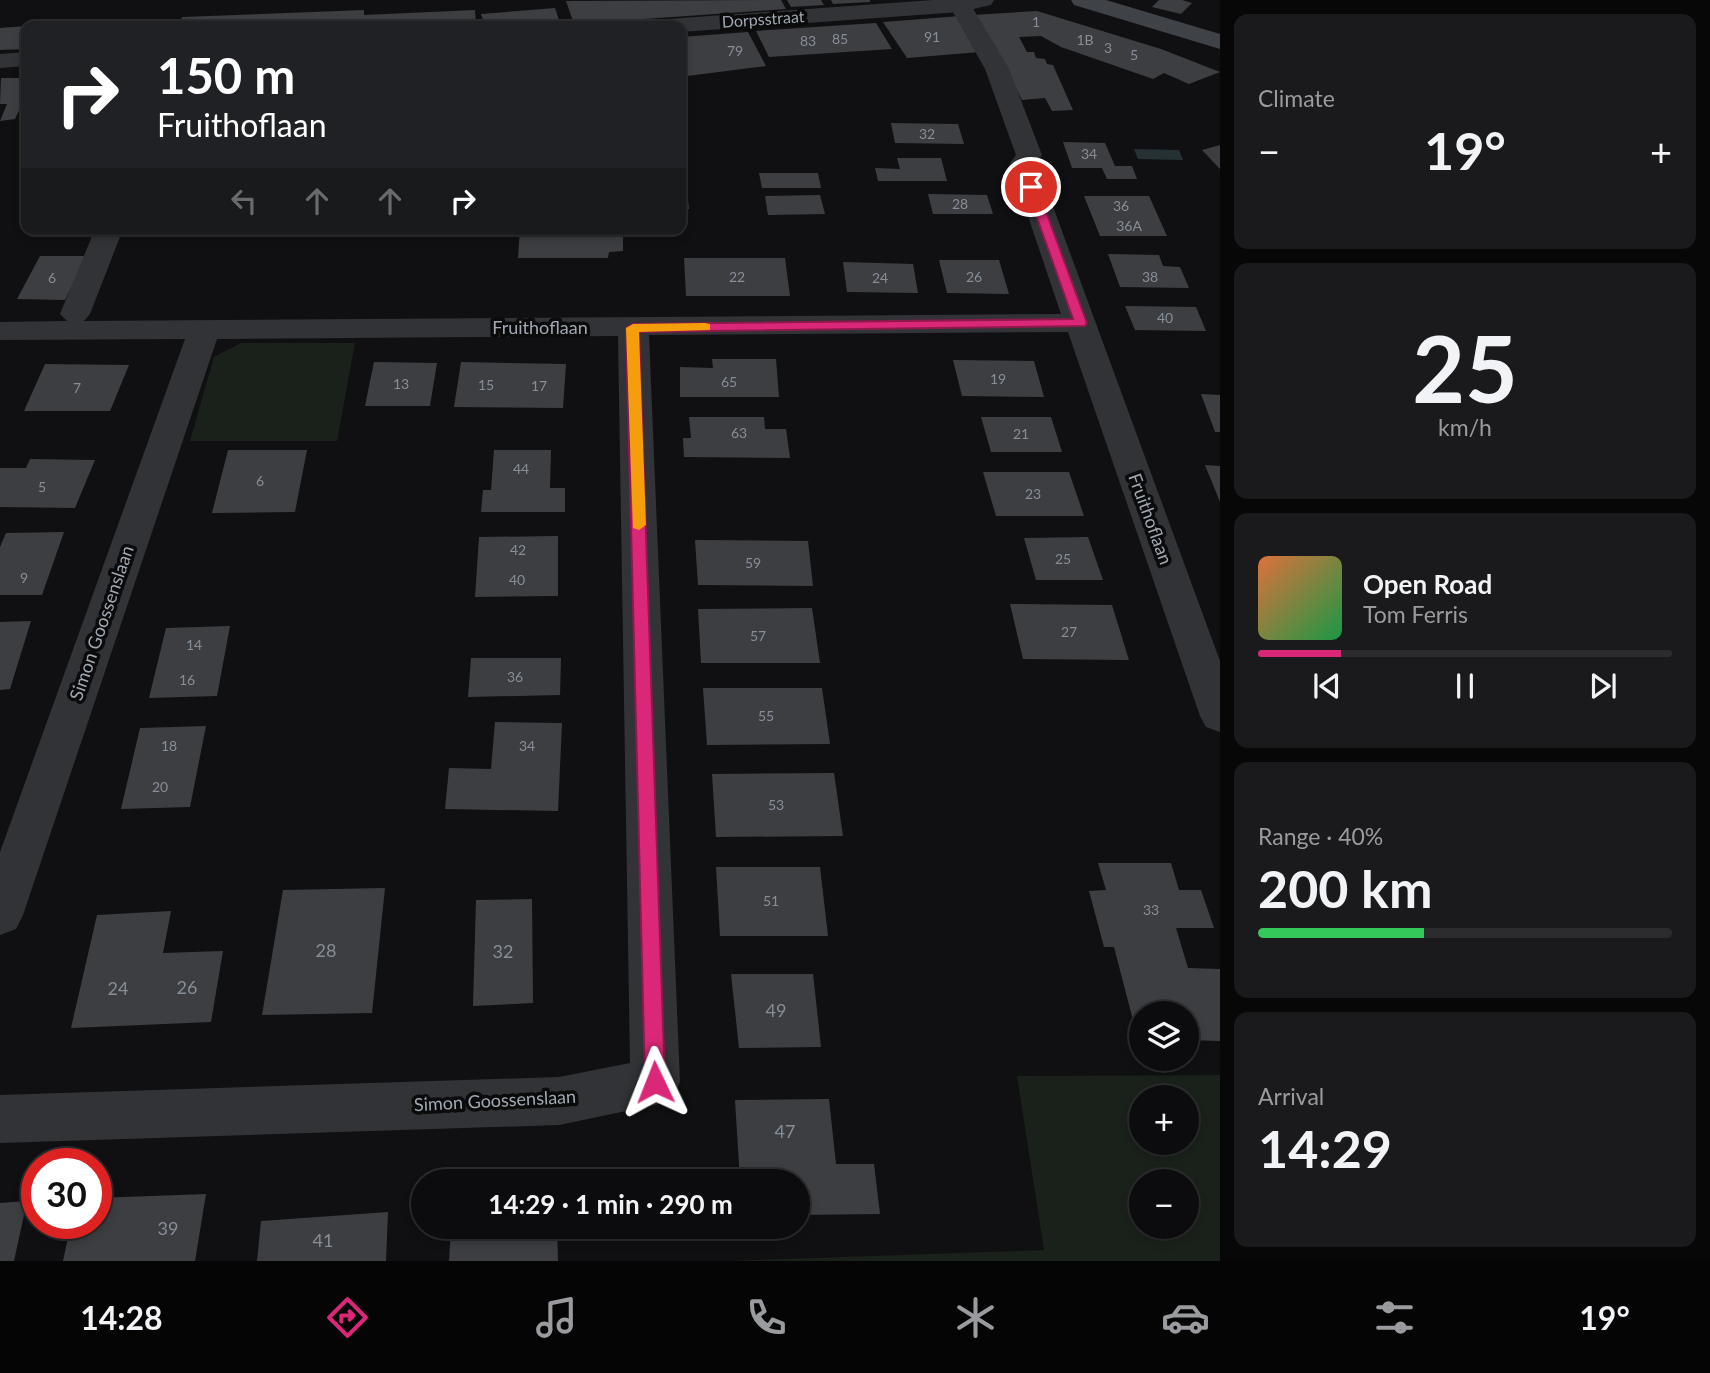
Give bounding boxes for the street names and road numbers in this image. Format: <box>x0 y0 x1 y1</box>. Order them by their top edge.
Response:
street label: Dorpsstraat <box>721 6 805 31</box>
street label: Fruithoflaan <box>492 316 588 338</box>
street label: Fruithoflaan <box>1124 470 1178 567</box>
street label: Simon Goossenslaan <box>64 542 138 703</box>
street label: Simon Goossenslaan <box>413 1085 577 1115</box>

